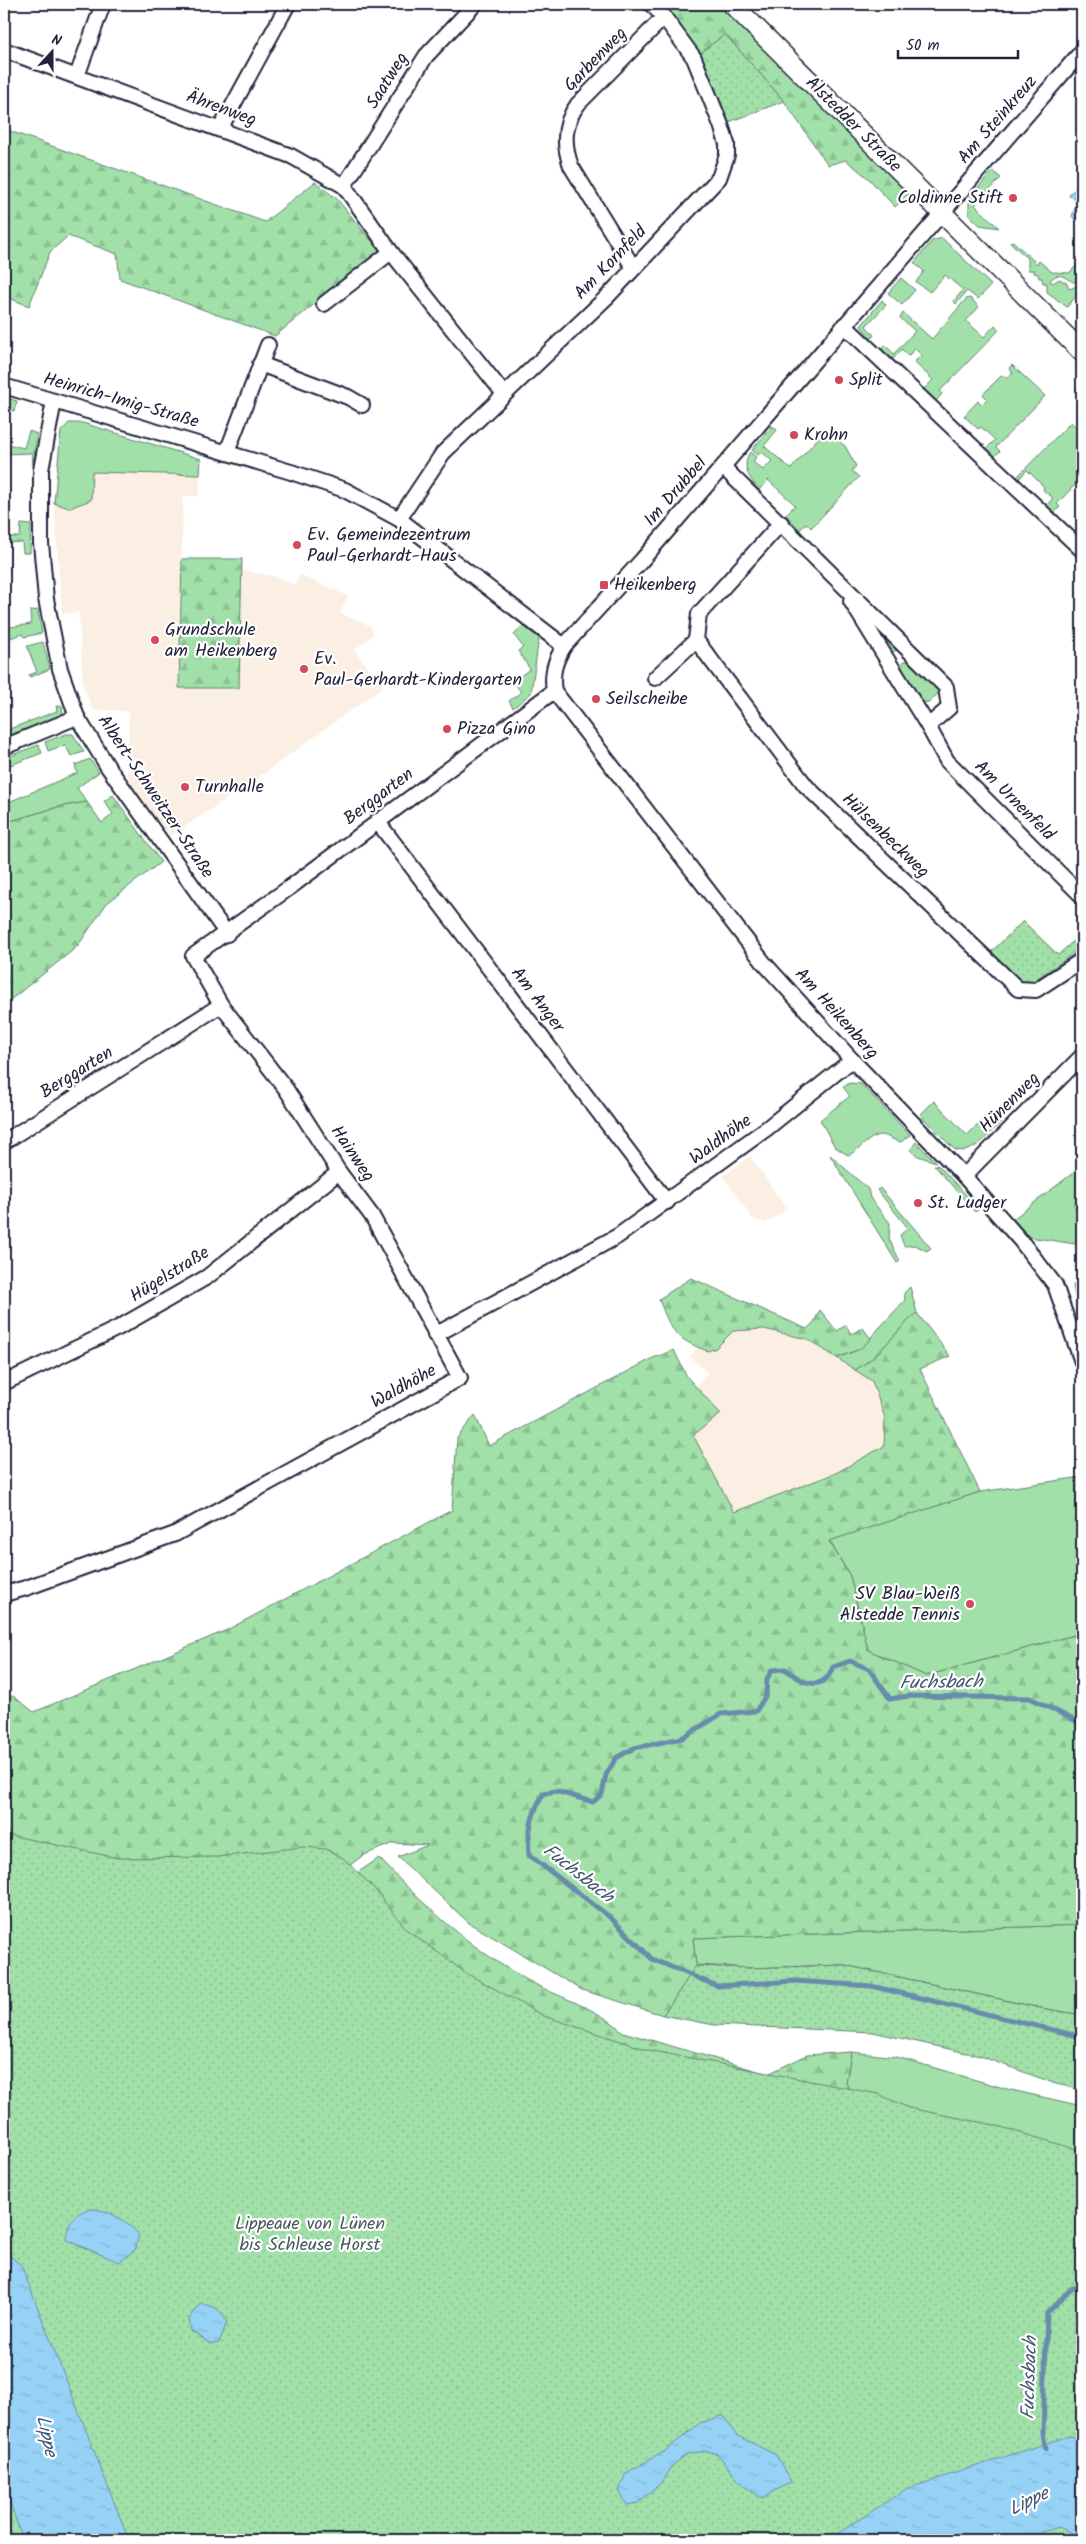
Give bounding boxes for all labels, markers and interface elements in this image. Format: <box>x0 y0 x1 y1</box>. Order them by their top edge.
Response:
street label: Garbenweg <box>557 21 635 99</box>
north arrow <box>28 28 78 78</box>
scale bar <box>898 28 1018 60</box>
text: N <box>48 29 65 53</box>
text: 50 m <box>906 34 940 58</box>
street label: Saatweg <box>359 47 417 115</box>
street label: Am Steinkreuz <box>951 69 1045 171</box>
street label: Alstedder Straße <box>798 70 908 180</box>
street label: Ährenweg <box>182 83 260 135</box>
place label: Coldinne Stift <box>897 184 1004 213</box>
marker: Coldinne Stift <box>1007 192 1019 204</box>
street label: Am Kornfeld <box>568 218 655 307</box>
street label: Heinrich-Imig-Straße <box>40 365 202 437</box>
place label: Split <box>849 366 884 395</box>
marker: Split <box>833 374 845 386</box>
place label: Krohn <box>804 421 848 450</box>
marker: Krohn <box>788 429 800 441</box>
street label: Im Drubbel <box>637 450 715 533</box>
place label: Ev. Gemeindezentrum Paul-Gerhardt-Haus <box>307 521 471 571</box>
marker: Ev. Gemeindezentrum Paul-Gerhardt-Haus <box>291 539 303 551</box>
place label: Heikenberg <box>614 571 697 600</box>
marker: Heikenberg <box>598 579 610 591</box>
place label: Grundschule am Heikenberg <box>165 616 278 666</box>
marker: Grundschule am Heikenberg <box>149 634 161 646</box>
place label: Ev. Paul-Gerhardt-Kindergarten <box>314 645 522 695</box>
marker: Ev. Paul-Gerhardt-Kindergarten <box>298 663 310 675</box>
place label: Seilscheibe <box>606 685 688 714</box>
marker: Seilscheibe <box>590 693 602 705</box>
street label: Albert-Schweitzer-Straße <box>89 709 221 885</box>
place label: Pizza Gino <box>457 715 536 744</box>
marker: Pizza Gino <box>441 723 453 735</box>
street label: Am Urnenfeld <box>967 754 1062 849</box>
street label: Berggarten <box>338 761 420 833</box>
place label: Turnhalle <box>195 773 264 802</box>
marker: Turnhalle <box>179 781 191 793</box>
street label: Hülsenbeckweg <box>834 786 936 886</box>
street label: Am Anger <box>503 961 572 1040</box>
street label: Am Heikenberg <box>787 962 885 1066</box>
street label: Berggarten <box>35 1039 119 1107</box>
street label: Hünenweg <box>973 1066 1047 1140</box>
street label: Waldhöhe <box>684 1107 758 1173</box>
street label: Hainweg <box>322 1120 382 1188</box>
place label: St. Ludger <box>928 1189 1007 1218</box>
marker: St. Ludger <box>912 1197 924 1209</box>
street label: Hügelstraße <box>124 1239 216 1311</box>
street label: Waldhöhe <box>366 1357 442 1417</box>
place label: SV Blau-Weiß Alstedde Tennis <box>840 1580 960 1630</box>
marker: SV Blau-Weiß Alstedde Tennis <box>964 1598 976 1610</box>
water label: Fuchsbach <box>899 1667 985 1699</box>
water label: Fuchsbach <box>536 1837 621 1913</box>
park label: Lippeaue von Lünen bis Schleuse Horst <box>235 2210 385 2260</box>
water label: Fuchsbach <box>1014 2334 1047 2420</box>
water label: Lippe <box>27 2413 66 2462</box>
water label: Lippe <box>1004 2478 1056 2525</box>

